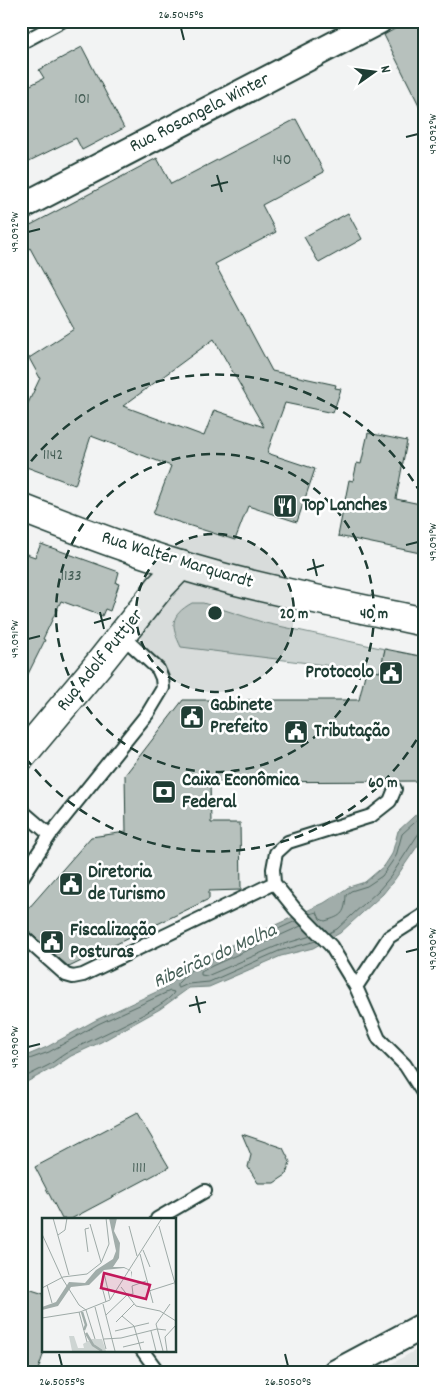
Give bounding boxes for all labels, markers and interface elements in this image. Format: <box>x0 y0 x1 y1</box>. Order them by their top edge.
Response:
text: 26.5045°S <box>159 7 203 24</box>
north arrow <box>348 48 398 98</box>
text: N <box>374 64 395 75</box>
street label: Rua Rosangela Winter <box>125 67 275 161</box>
house number: 101 <box>74 88 90 111</box>
text: 49.092°W <box>425 114 442 154</box>
house number: 140 <box>273 149 291 172</box>
text: 49.092°W <box>7 212 24 252</box>
house number: 1142 <box>43 444 63 467</box>
restaurant icon: Top Lanches <box>272 493 298 519</box>
place label: Top Lanches <box>302 493 388 520</box>
text: 49.091°W <box>425 523 442 561</box>
street label: Rua Walter Marquardt <box>98 525 256 597</box>
house number: 1133 <box>60 565 82 588</box>
street label: Rua Adolf Puttjer <box>51 604 151 718</box>
centre of rings <box>206 604 224 622</box>
text: 20 m <box>280 604 308 626</box>
text: 40 m <box>360 604 388 626</box>
text: 49.091°W <box>7 620 24 658</box>
place label: Protocolo <box>305 660 375 687</box>
public building icon: Protocolo <box>378 660 404 686</box>
place label: Gabinete Prefeito <box>210 693 273 742</box>
public building icon: Gabinete Prefeito <box>179 704 205 730</box>
public building icon: Tributação <box>283 719 309 745</box>
place label: Tributação <box>314 719 391 746</box>
place label: Caixa Econômica Federal <box>182 768 300 817</box>
text: 60 m <box>368 773 398 795</box>
bank icon: Caixa Econômica Federal <box>151 779 177 805</box>
place label: Diretoria de Turismo <box>88 860 166 909</box>
public building icon: Diretoria de Turismo <box>58 871 84 897</box>
water label: Ribeirão do Molha <box>149 917 283 997</box>
place label: Fiscalização Posturas <box>70 918 157 967</box>
text: 49.090°W <box>425 928 442 970</box>
public building icon: Fiscalização Posturas <box>39 929 65 955</box>
text: 49.090°W <box>7 1026 24 1068</box>
house number: 1111 <box>132 1157 146 1180</box>
inset map <box>42 1218 176 1352</box>
text: 26.5055°S <box>39 1374 85 1391</box>
text: 26.5050°S <box>265 1374 311 1391</box>

